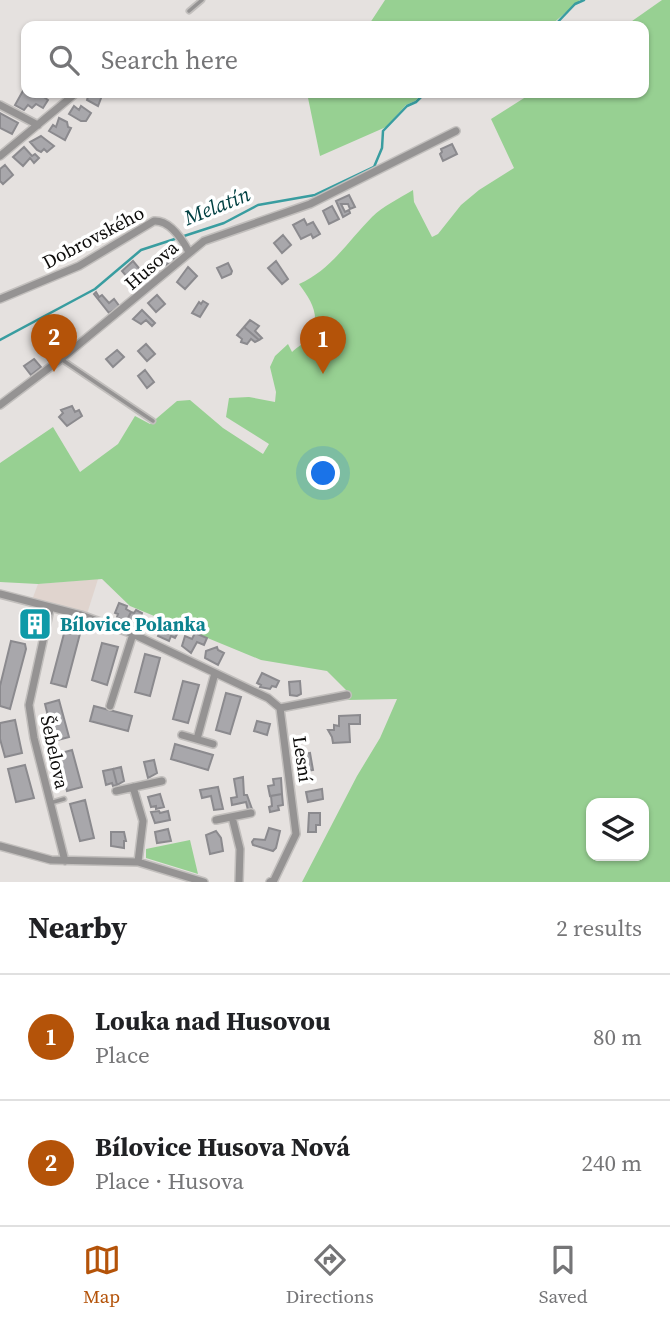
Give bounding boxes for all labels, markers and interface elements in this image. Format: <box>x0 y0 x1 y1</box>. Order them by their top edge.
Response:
search box <box>21 21 649 98</box>
icon: search <box>45 41 83 79</box>
text: Search here <box>101 42 238 78</box>
water label: Melatín <box>178 179 254 232</box>
street label: Dobrovského <box>38 199 148 275</box>
street label: Husova <box>119 234 184 296</box>
pin: 2 <box>31 314 77 372</box>
pin: 1 <box>300 316 346 374</box>
your location <box>306 456 340 490</box>
building icon: Bílovice Polanka <box>16 605 54 643</box>
place label: Bílovice Polanka <box>60 611 207 637</box>
street label: Šebelova <box>35 713 76 792</box>
street label: Lesní <box>287 734 319 784</box>
map controls <box>586 798 649 861</box>
button: layers <box>586 798 649 861</box>
text: Nearby <box>28 907 127 948</box>
text: 2 results <box>556 912 642 944</box>
text: Louka nad Husovou <box>95 1003 331 1039</box>
text: 1 <box>45 1021 57 1053</box>
text: 80 m <box>593 1021 642 1053</box>
text: Place <box>95 1039 150 1071</box>
text: Bílovice Husova Nová <box>95 1129 350 1165</box>
text: 2 <box>45 1147 57 1179</box>
text: 240 m <box>581 1147 642 1179</box>
text: Place · Husova <box>95 1165 244 1197</box>
tab: Map <box>83 1241 121 1309</box>
tab: Directions <box>286 1241 374 1309</box>
tab: Saved <box>539 1241 587 1309</box>

